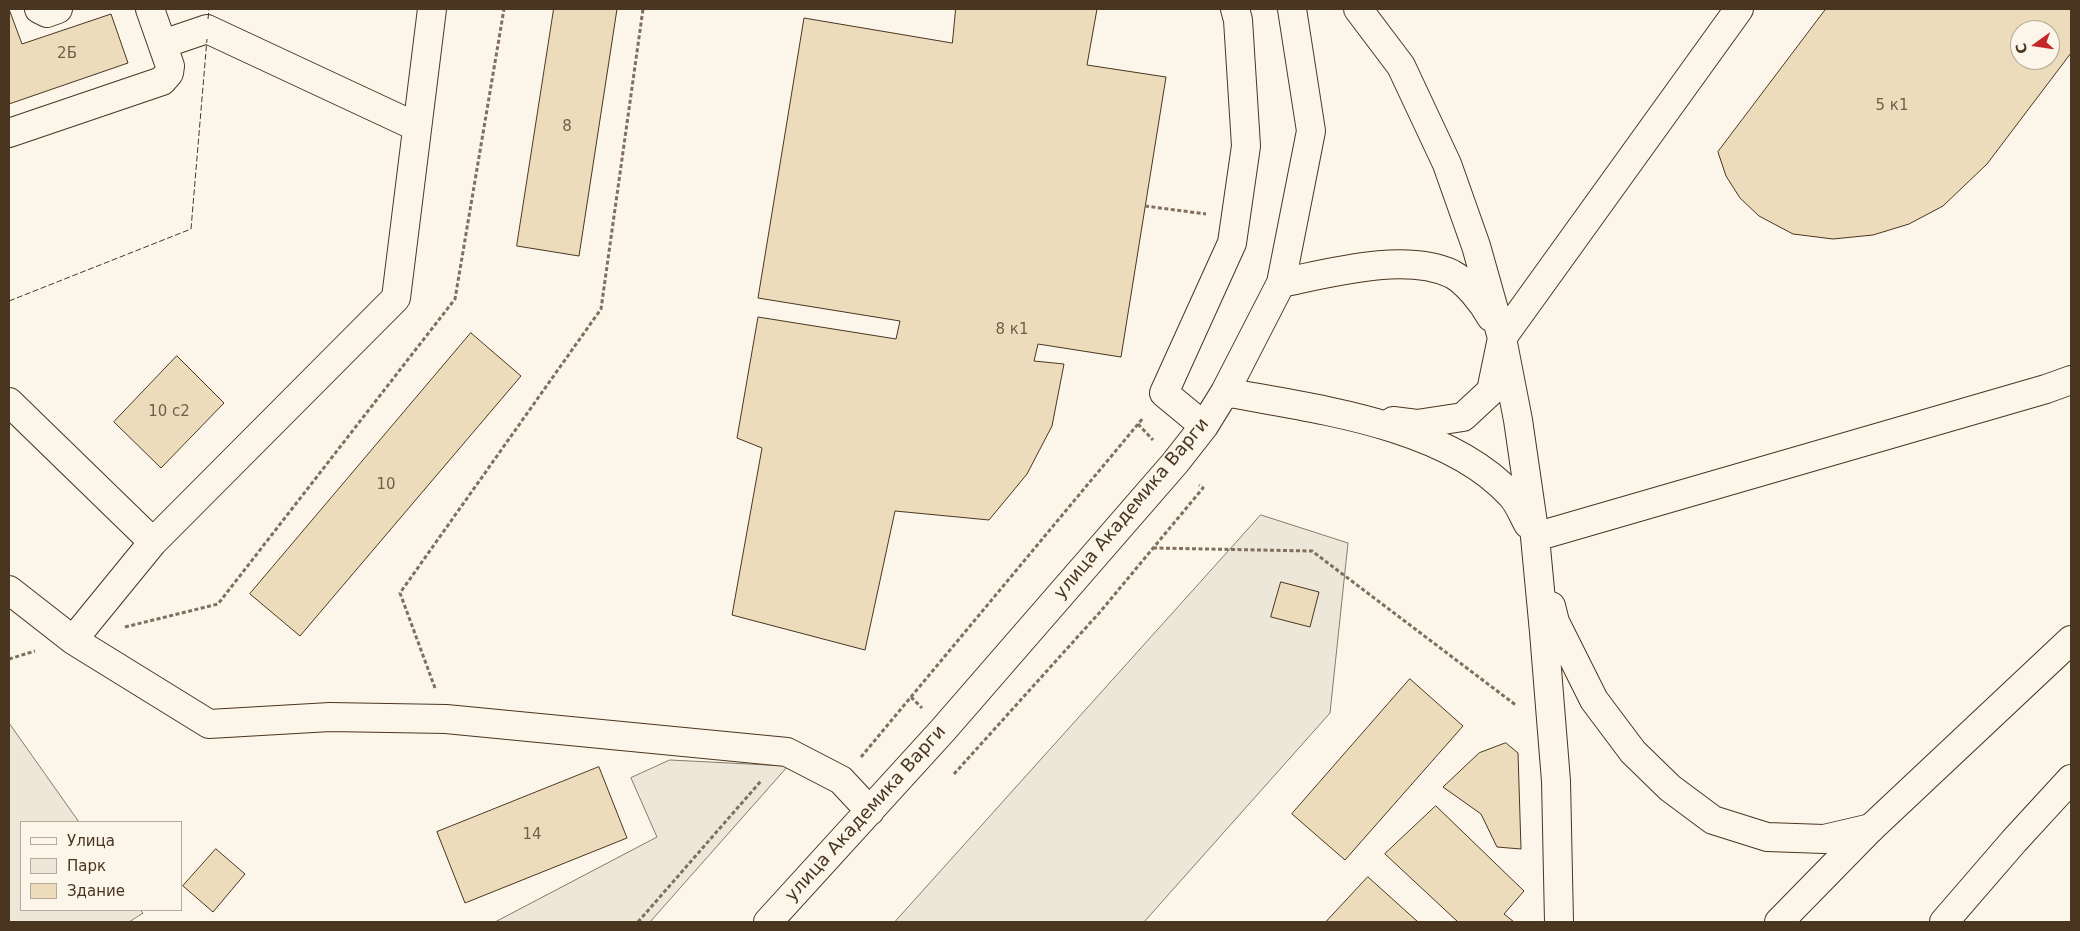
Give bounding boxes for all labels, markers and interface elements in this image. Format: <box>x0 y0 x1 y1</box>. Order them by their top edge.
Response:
north arrow <box>2010 20 2060 70</box>
text: С <box>2012 41 2030 55</box>
house number: 2Б <box>57 45 77 63</box>
house number: 5 к1 <box>1876 97 1908 115</box>
house number: 8 <box>562 118 572 136</box>
house number: 8 к1 <box>996 321 1028 339</box>
house number: 10 с2 <box>148 403 190 421</box>
street label: улица Академика Варги <box>1050 414 1214 604</box>
house number: 10 <box>376 476 396 494</box>
street label: улица Академика Варги <box>781 722 951 906</box>
legend <box>20 821 182 911</box>
house number: 14 <box>522 826 542 844</box>
text: Улица <box>67 832 115 850</box>
text: Парк <box>67 857 106 875</box>
text: Здание <box>67 882 125 900</box>

